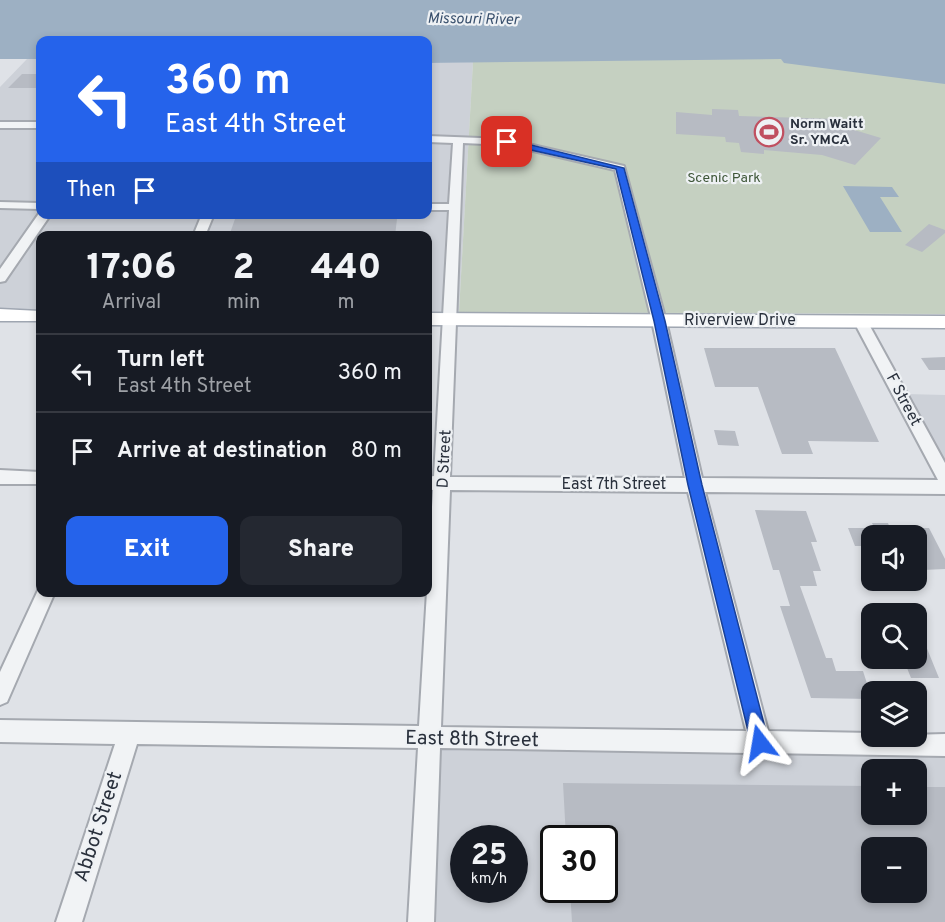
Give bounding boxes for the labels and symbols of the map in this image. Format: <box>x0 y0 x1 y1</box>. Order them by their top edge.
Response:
water label: Missouri River <box>427 10 520 30</box>
pin <box>481 116 532 167</box>
sports icon: Norm Waitt Sr. YMCA <box>753 116 785 148</box>
place label: Norm Waitt Sr. YMCA <box>790 116 863 149</box>
park label: Scenic Park <box>687 170 761 187</box>
street label: Riverview Drive <box>684 311 796 331</box>
street label: F Street <box>881 370 925 430</box>
street label: D Street <box>433 429 457 489</box>
street label: East 7th Street <box>562 475 666 495</box>
position arrow <box>728 711 792 775</box>
street label: East 8th Street <box>405 726 539 754</box>
street label: Abbot Street <box>69 768 129 886</box>
speed limit sign: 30 <box>540 825 618 903</box>

